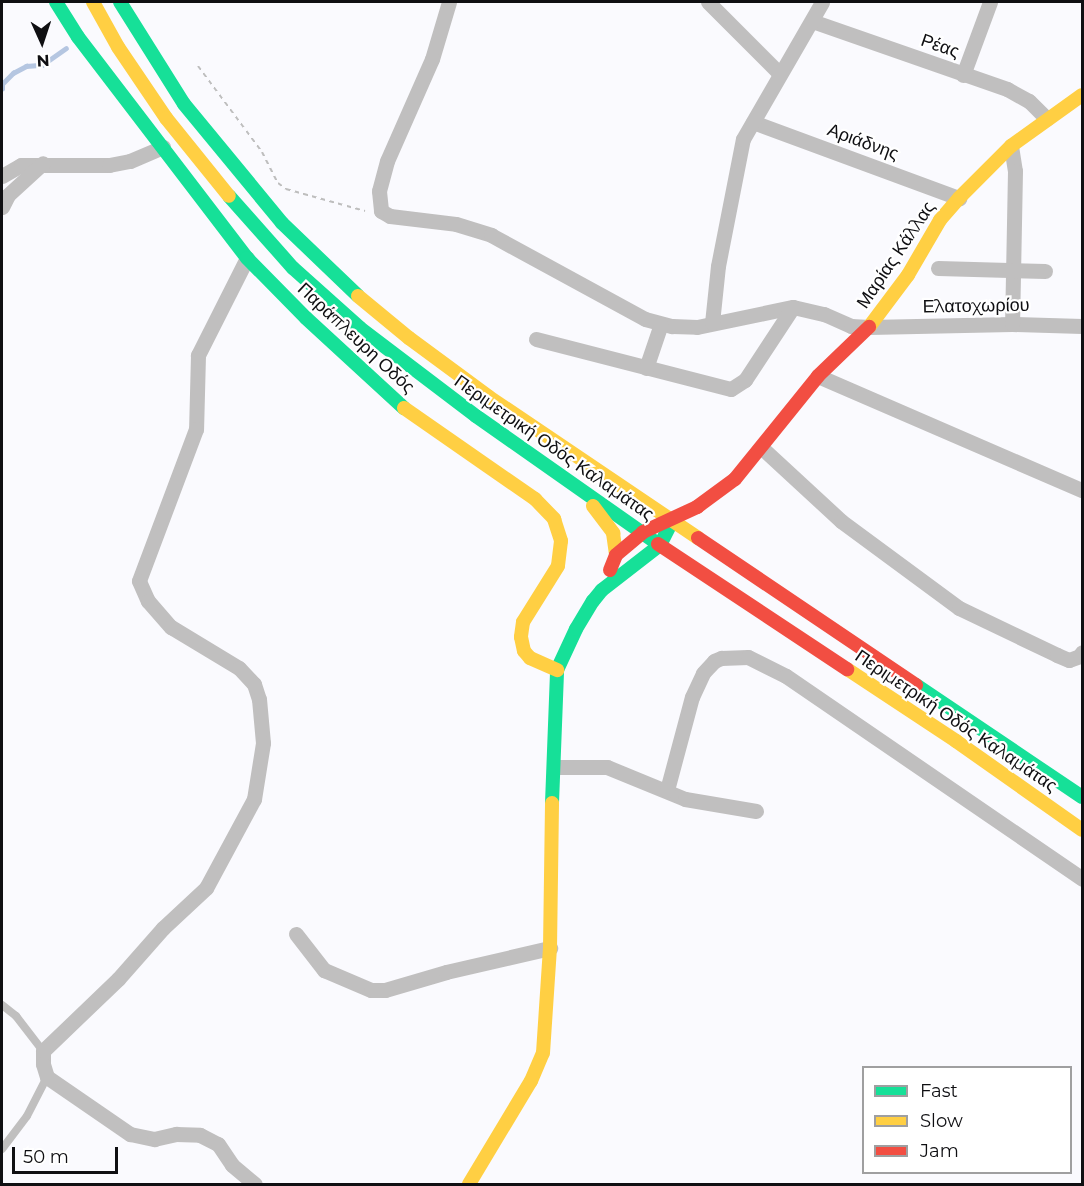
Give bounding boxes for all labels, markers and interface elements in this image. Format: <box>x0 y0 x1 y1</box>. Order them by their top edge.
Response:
north arrow <box>12 12 72 72</box>
street label: Ρέας <box>918 29 962 63</box>
text: N <box>36 51 50 70</box>
street label: Αριάδνης <box>824 119 902 165</box>
street label: Μαρίας Κάλλας <box>852 197 940 313</box>
street label: Παράπλευρη Οδός <box>293 278 419 398</box>
street label: Ελατοχωρίου <box>922 294 1030 318</box>
street label: Περιμετρική Οδός Καλαμάτας <box>450 371 658 525</box>
street label: Περιμετρική Οδός Καλαμάτας <box>851 645 1061 797</box>
legend <box>862 1066 1072 1174</box>
text: Fast <box>920 1080 958 1102</box>
text: Slow <box>920 1110 963 1132</box>
scale bar <box>15 1135 122 1173</box>
text: Jam <box>920 1140 959 1162</box>
text: 50 m <box>23 1146 69 1168</box>

